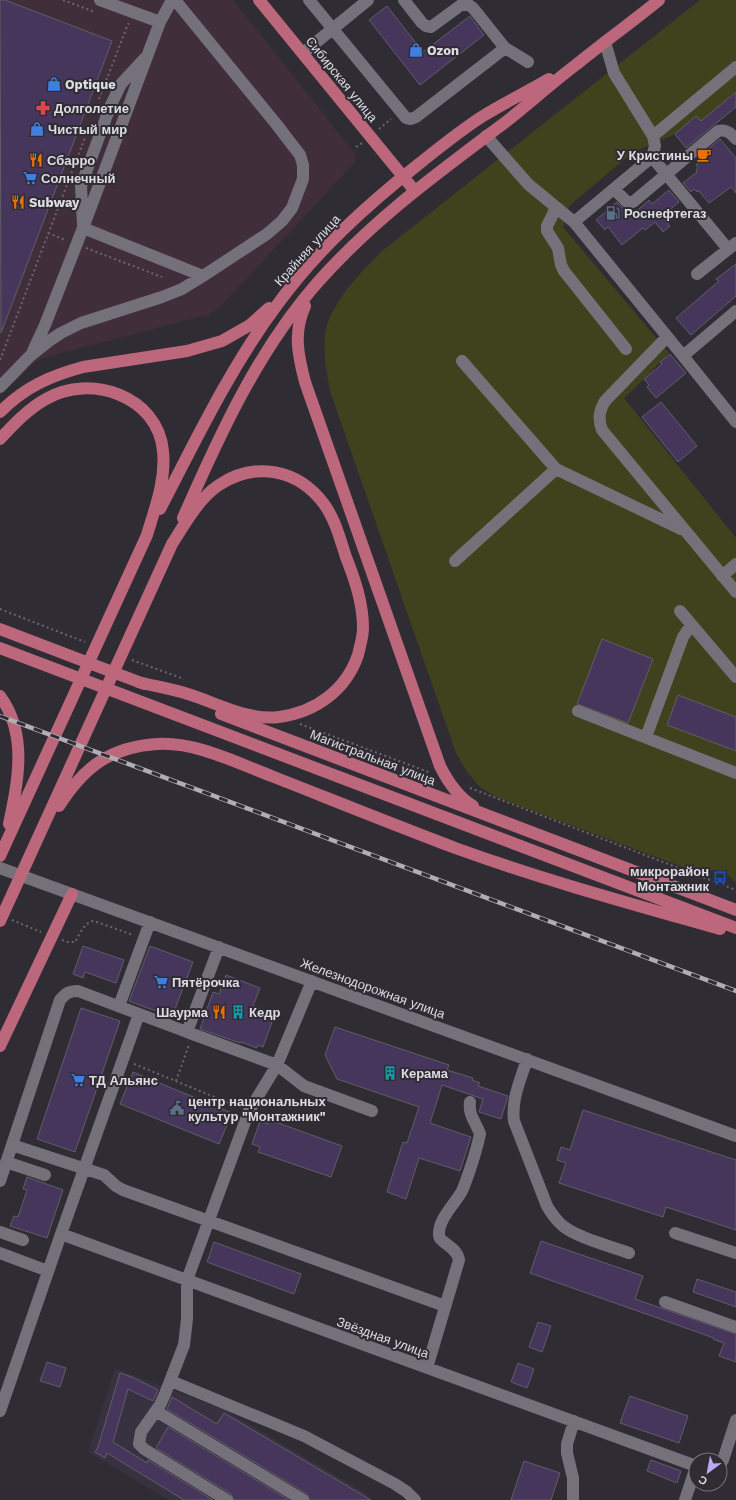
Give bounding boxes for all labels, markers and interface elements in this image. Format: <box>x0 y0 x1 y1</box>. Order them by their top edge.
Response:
street label: Сибирская улица <box>303 34 381 126</box>
shop icon: Ozon <box>408 42 424 58</box>
place label: Ozon <box>427 43 459 58</box>
shop icon: Optique <box>46 76 62 92</box>
place label: Optique <box>65 77 116 92</box>
pharmacy icon: Долголетие <box>35 100 51 116</box>
place label: Долголетие <box>54 101 129 116</box>
shop icon: Чистый мир <box>29 121 45 137</box>
place label: Чистый мир <box>48 122 127 137</box>
cafe icon: У Кристины <box>696 147 712 163</box>
place label: У Кристины <box>617 148 693 163</box>
restaurant icon: Сбарро <box>28 152 44 168</box>
place label: Сбарро <box>47 153 95 168</box>
supermarket icon: Солнечный <box>22 170 38 186</box>
place label: Солнечный <box>41 171 116 186</box>
restaurant icon: Subway <box>10 194 26 210</box>
place label: Subway <box>29 195 80 210</box>
fuel station icon: Роснефтегаз <box>605 205 621 221</box>
place label: Роснефтегаз <box>624 206 707 221</box>
street label: Крайняя улица <box>271 211 344 289</box>
street label: Магистральная улица <box>308 727 438 789</box>
place label: микрорайон Монтажник <box>630 864 709 894</box>
bus stop icon: микрорайон Монтажник <box>712 870 728 886</box>
street label: Железнодорожная улица <box>299 955 448 1022</box>
supermarket icon: Пятёрочка <box>153 974 169 990</box>
place label: Пятёрочка <box>172 975 240 990</box>
restaurant icon: Шаурма <box>211 1004 227 1020</box>
building icon: Кедр <box>230 1004 246 1020</box>
place label: Шаурма <box>156 1005 209 1020</box>
place label: Кедр <box>249 1005 280 1020</box>
building icon: Керама <box>382 1065 398 1081</box>
place label: Керама <box>401 1066 449 1081</box>
supermarket icon: ТД Альянс <box>70 1072 86 1088</box>
place label: ТД Альянс <box>89 1073 158 1088</box>
place label: центр национальных культур "Монтажник" <box>188 1094 326 1124</box>
public building icon: центр национальных культур "Монтажник" <box>169 1100 185 1116</box>
street label: Звёздная улица <box>335 1314 432 1361</box>
north arrow <box>688 1452 728 1492</box>
text: С <box>696 1472 710 1488</box>

